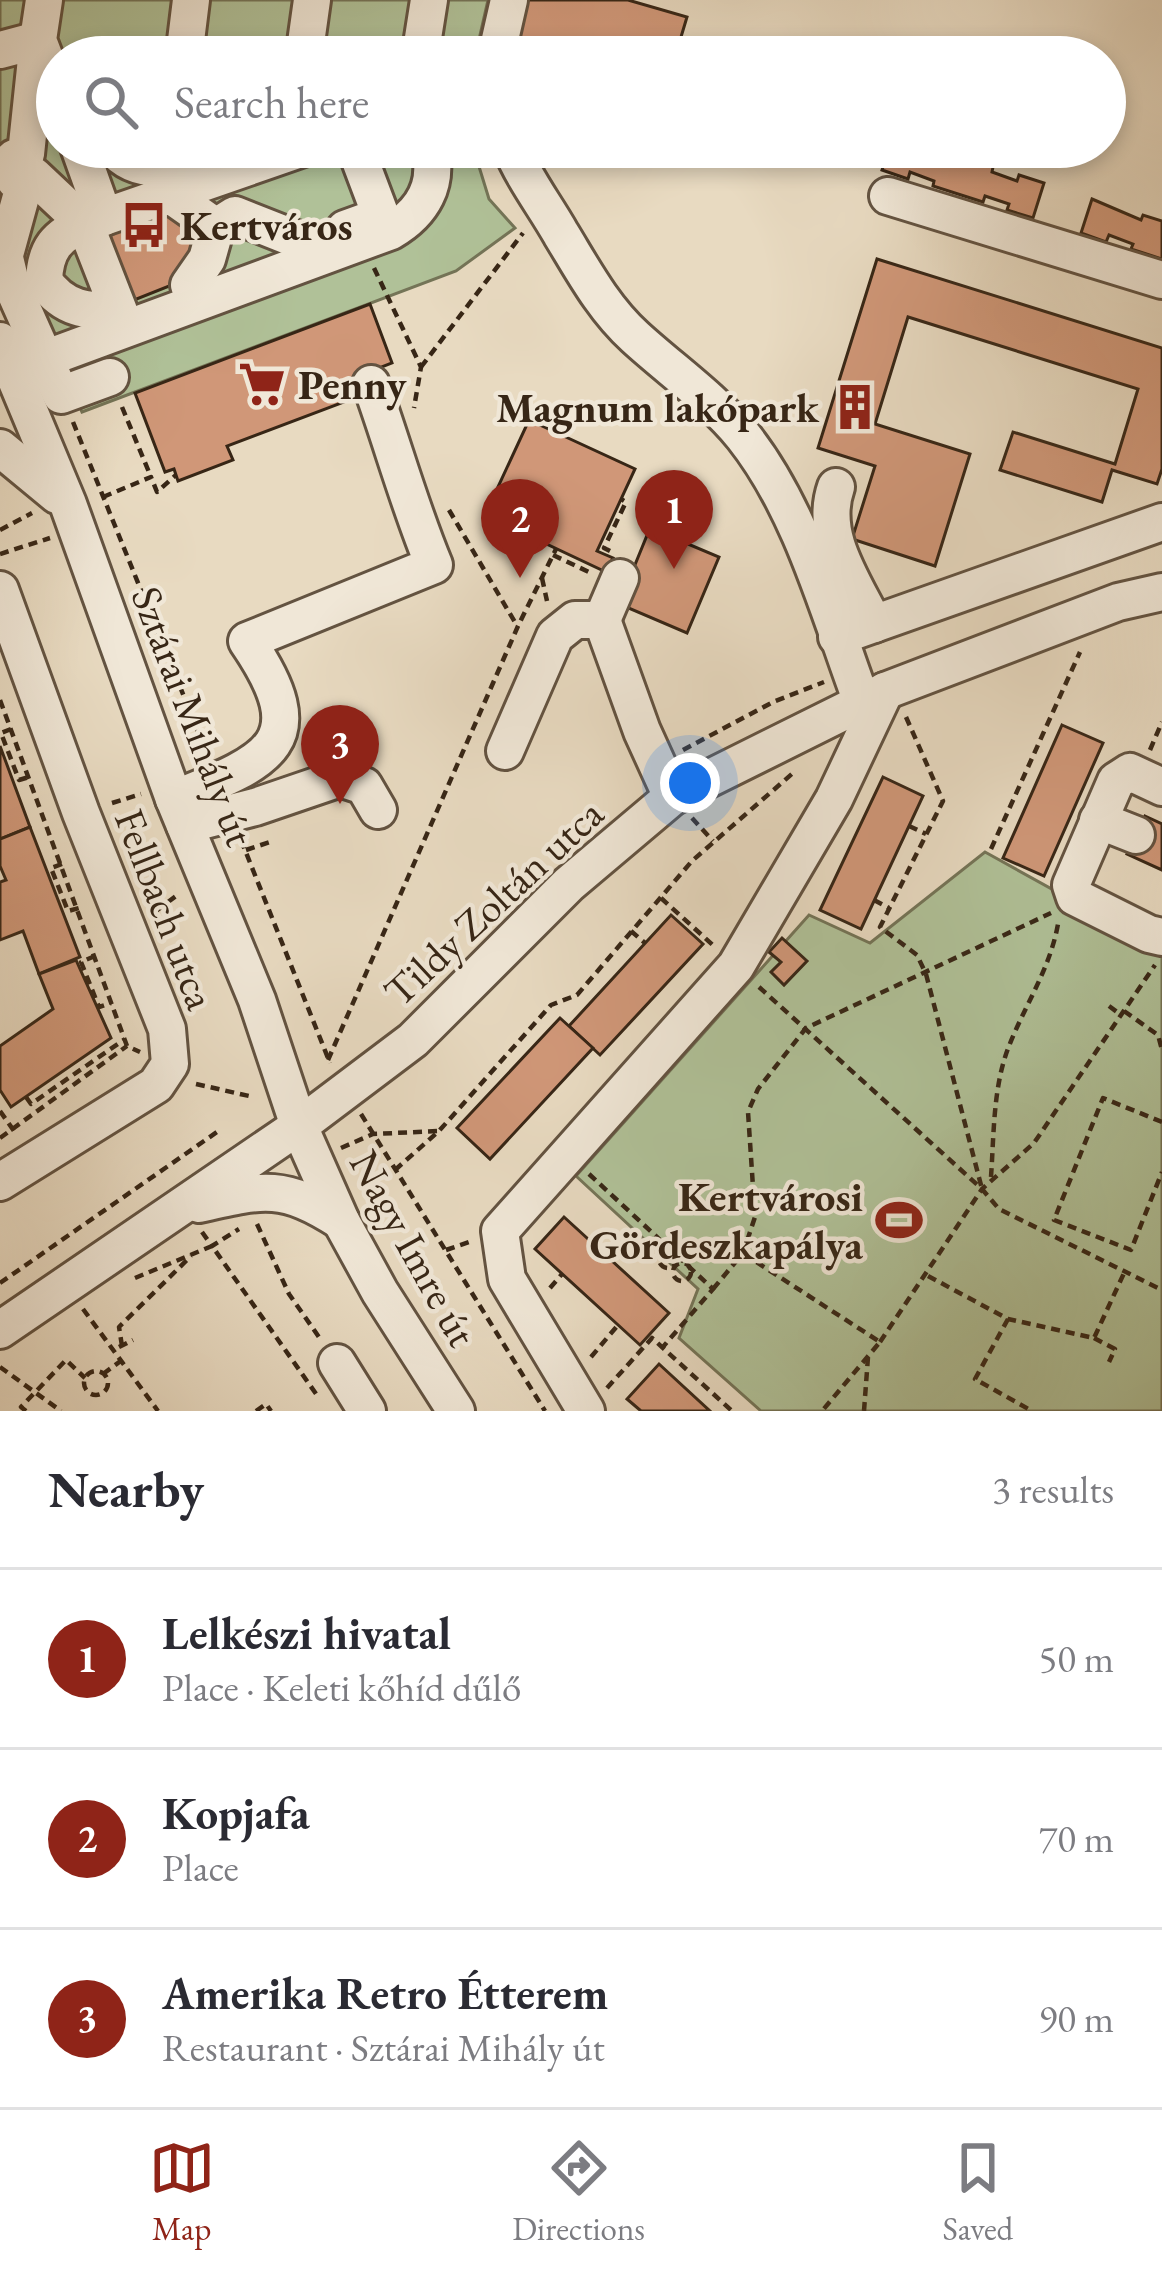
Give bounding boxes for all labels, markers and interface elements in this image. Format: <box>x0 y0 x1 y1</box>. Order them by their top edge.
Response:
search box <box>36 36 1126 168</box>
icon: search <box>78 69 144 135</box>
text: Search here <box>174 73 369 131</box>
place label: Kertváros <box>180 198 353 253</box>
bus stop icon: Kertváros <box>119 200 169 250</box>
place label: Penny <box>298 357 407 412</box>
supermarket icon: Penny <box>237 359 287 409</box>
place label: Magnum lakópark <box>496 380 820 435</box>
building icon: Magnum lakópark <box>830 382 880 432</box>
pin: 1 <box>635 470 713 569</box>
pin: 2 <box>481 479 559 578</box>
street label: Sztárai Mihály út <box>119 579 268 854</box>
pin: 3 <box>301 705 379 804</box>
your location <box>660 753 720 813</box>
street label: Tildy Zoltán utca <box>372 786 615 1018</box>
street label: Fellbach utca <box>102 801 229 1017</box>
street label: Nagy Imre út <box>337 1140 490 1356</box>
place label: Kertvárosi Gördeszkapálya <box>589 1169 864 1272</box>
sports icon: Kertvárosi Gördeszkapálya <box>874 1195 924 1245</box>
text: Nearby <box>48 1456 204 1522</box>
text: 3 results <box>992 1464 1114 1515</box>
text: Lelkészi hivatal <box>162 1604 451 1662</box>
text: 1 <box>77 1633 97 1684</box>
text: 50 m <box>1038 1633 1114 1684</box>
text: Place · Keleti kőhíd dűlő <box>162 1662 521 1713</box>
text: Kopjafa <box>162 1784 310 1842</box>
text: 2 <box>77 1813 97 1864</box>
text: 70 m <box>1038 1813 1114 1864</box>
text: Place <box>162 1842 239 1893</box>
text: Amerika Retro Étterem <box>162 1964 608 2022</box>
text: 3 <box>77 1993 97 2044</box>
text: 90 m <box>1038 1993 1114 2044</box>
text: Restaurant · Sztárai Mihály út <box>162 2022 605 2073</box>
tab: Map <box>149 2135 215 2250</box>
tab: Directions <box>512 2135 645 2250</box>
tab: Saved <box>943 2135 1013 2250</box>

